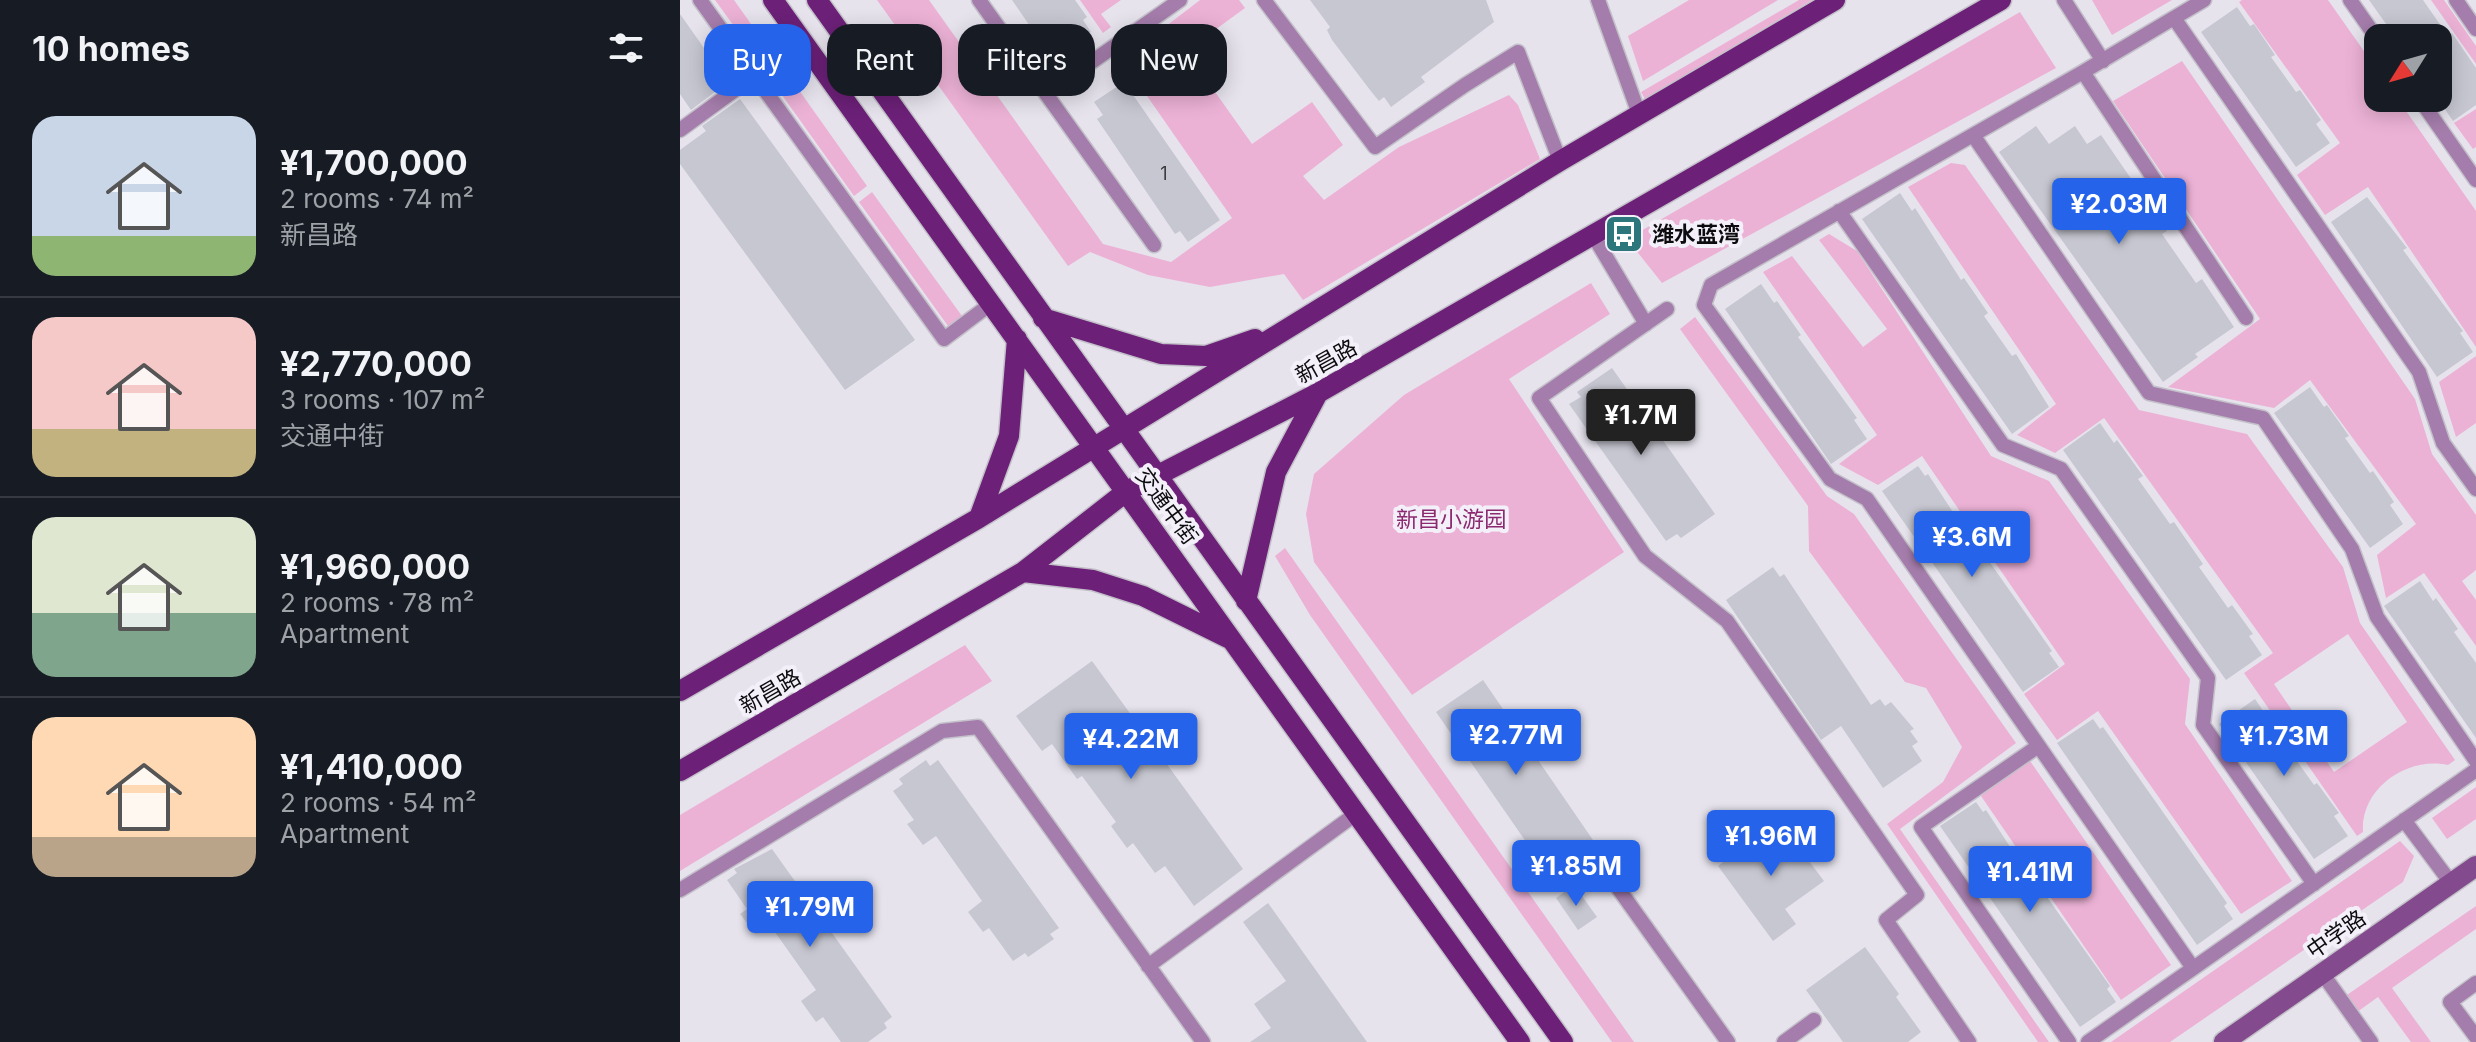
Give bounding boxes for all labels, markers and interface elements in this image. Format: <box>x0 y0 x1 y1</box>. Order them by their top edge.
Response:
chip: Buy <box>704 24 811 96</box>
chip: Rent <box>827 24 942 96</box>
chip: Filters <box>958 24 1095 96</box>
chip: New <box>1111 24 1227 96</box>
north arrow <box>2364 24 2452 112</box>
map controls <box>2364 24 2452 112</box>
icon: filters <box>604 26 648 70</box>
text: 10 homes <box>32 28 190 69</box>
text: ¥1,700,000 <box>280 142 468 183</box>
icon: home <box>96 148 192 244</box>
house number: 1 <box>1160 163 1168 184</box>
pin: ¥2.03M <box>2054 178 2184 246</box>
text: 2 rooms · 74 m² <box>280 183 474 214</box>
text: ¥2.03M <box>2070 188 2168 219</box>
bus stop icon: 潍水蓝湾 <box>1603 213 1645 255</box>
text: 新昌路 <box>280 219 358 250</box>
place label: 潍水蓝湾 <box>1652 221 1740 247</box>
street label: 新昌路 <box>1291 334 1361 388</box>
text: ¥2,770,000 <box>280 343 472 384</box>
icon: home <box>96 349 192 445</box>
text: 3 rooms · 107 m² <box>280 384 485 415</box>
pin: ¥1.7M <box>1585 389 1697 457</box>
text: ¥1.7M <box>1604 399 1678 430</box>
text: 交通中街 <box>280 420 384 451</box>
street label: 交通中街 <box>1131 463 1203 549</box>
park label: 新昌小游园 <box>1396 506 1506 532</box>
pin: ¥3.6M <box>1916 511 2028 579</box>
text: ¥3.6M <box>1932 521 2012 552</box>
text: ¥1,960,000 <box>280 546 470 587</box>
icon: home <box>96 549 192 645</box>
text: 2 rooms · 78 m² <box>280 587 474 618</box>
text: Apartment <box>280 618 409 649</box>
street label: 新昌路 <box>735 663 805 719</box>
pin: ¥2.77M <box>1451 709 1581 777</box>
pin: ¥1.73M <box>2219 710 2349 778</box>
pin: ¥4.22M <box>1066 713 1196 781</box>
text: ¥2.77M <box>1469 719 1563 750</box>
text: ¥1.73M <box>2239 720 2329 751</box>
text: ¥4.22M <box>1082 723 1180 754</box>
text: ¥1,410,000 <box>280 746 463 787</box>
icon: home <box>96 749 192 845</box>
text: 2 rooms · 54 m² <box>280 787 477 818</box>
pin: ¥1.96M <box>1706 810 1836 878</box>
text: Apartment <box>280 818 409 849</box>
text: ¥1.96M <box>1725 820 1817 851</box>
pin: ¥1.85M <box>1511 840 1641 908</box>
pin: ¥1.41M <box>1965 846 2095 914</box>
text: ¥1.85M <box>1530 850 1622 881</box>
text: ¥1.41M <box>1987 856 2073 887</box>
pin: ¥1.79M <box>745 881 875 949</box>
text: ¥1.79M <box>765 891 855 922</box>
street label: 中学路 <box>2302 904 2370 964</box>

